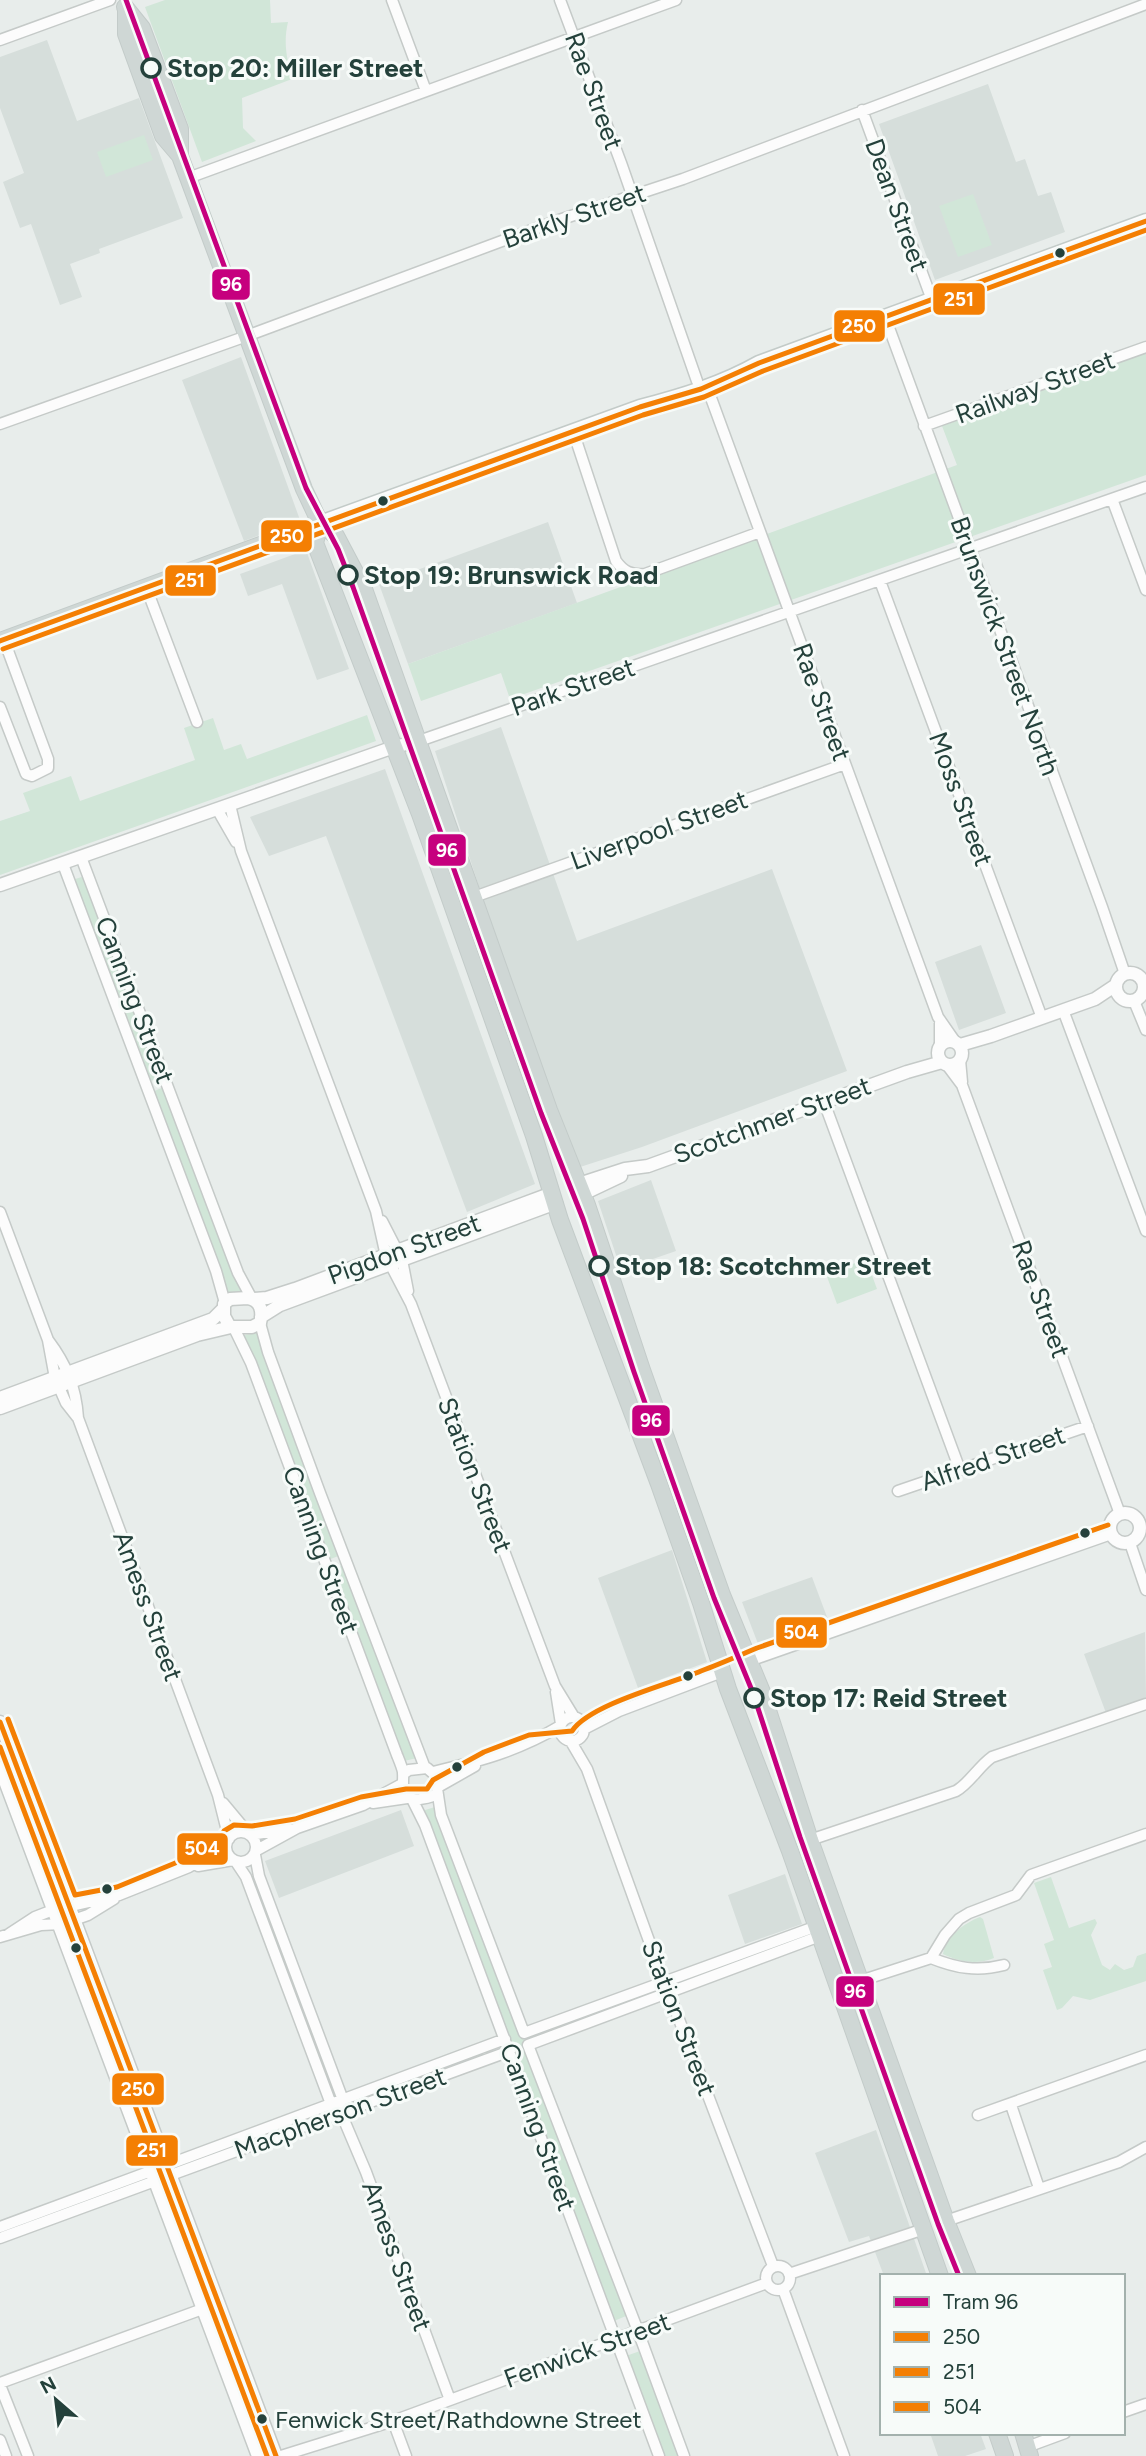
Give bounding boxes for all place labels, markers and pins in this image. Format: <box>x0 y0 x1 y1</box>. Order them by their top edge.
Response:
place label: Stop 20: Miller Street <box>167 52 424 84</box>
marker: Stop 20: Miller Street <box>141 58 161 78</box>
unlabelled marker <box>1053 246 1067 260</box>
unlabelled marker <box>376 494 390 508</box>
place label: Stop 19: Brunswick Road <box>364 559 659 591</box>
marker: Stop 19: Brunswick Road <box>338 565 358 585</box>
place label: Stop 18: Scotchmer Street <box>615 1250 932 1282</box>
marker: Stop 18: Scotchmer Street <box>589 1256 609 1276</box>
unlabelled marker <box>1078 1526 1092 1540</box>
unlabelled marker <box>681 1669 695 1683</box>
place label: Stop 17: Reid Street <box>770 1682 1007 1714</box>
marker: Stop 17: Reid Street <box>744 1688 764 1708</box>
unlabelled marker <box>450 1760 464 1774</box>
unlabelled marker <box>100 1882 114 1896</box>
unlabelled marker <box>69 1941 83 1955</box>
place label: Fenwick Street/Rathdowne Street <box>275 2405 642 2434</box>
marker: Fenwick Street/Rathdowne Street <box>255 2412 269 2426</box>

